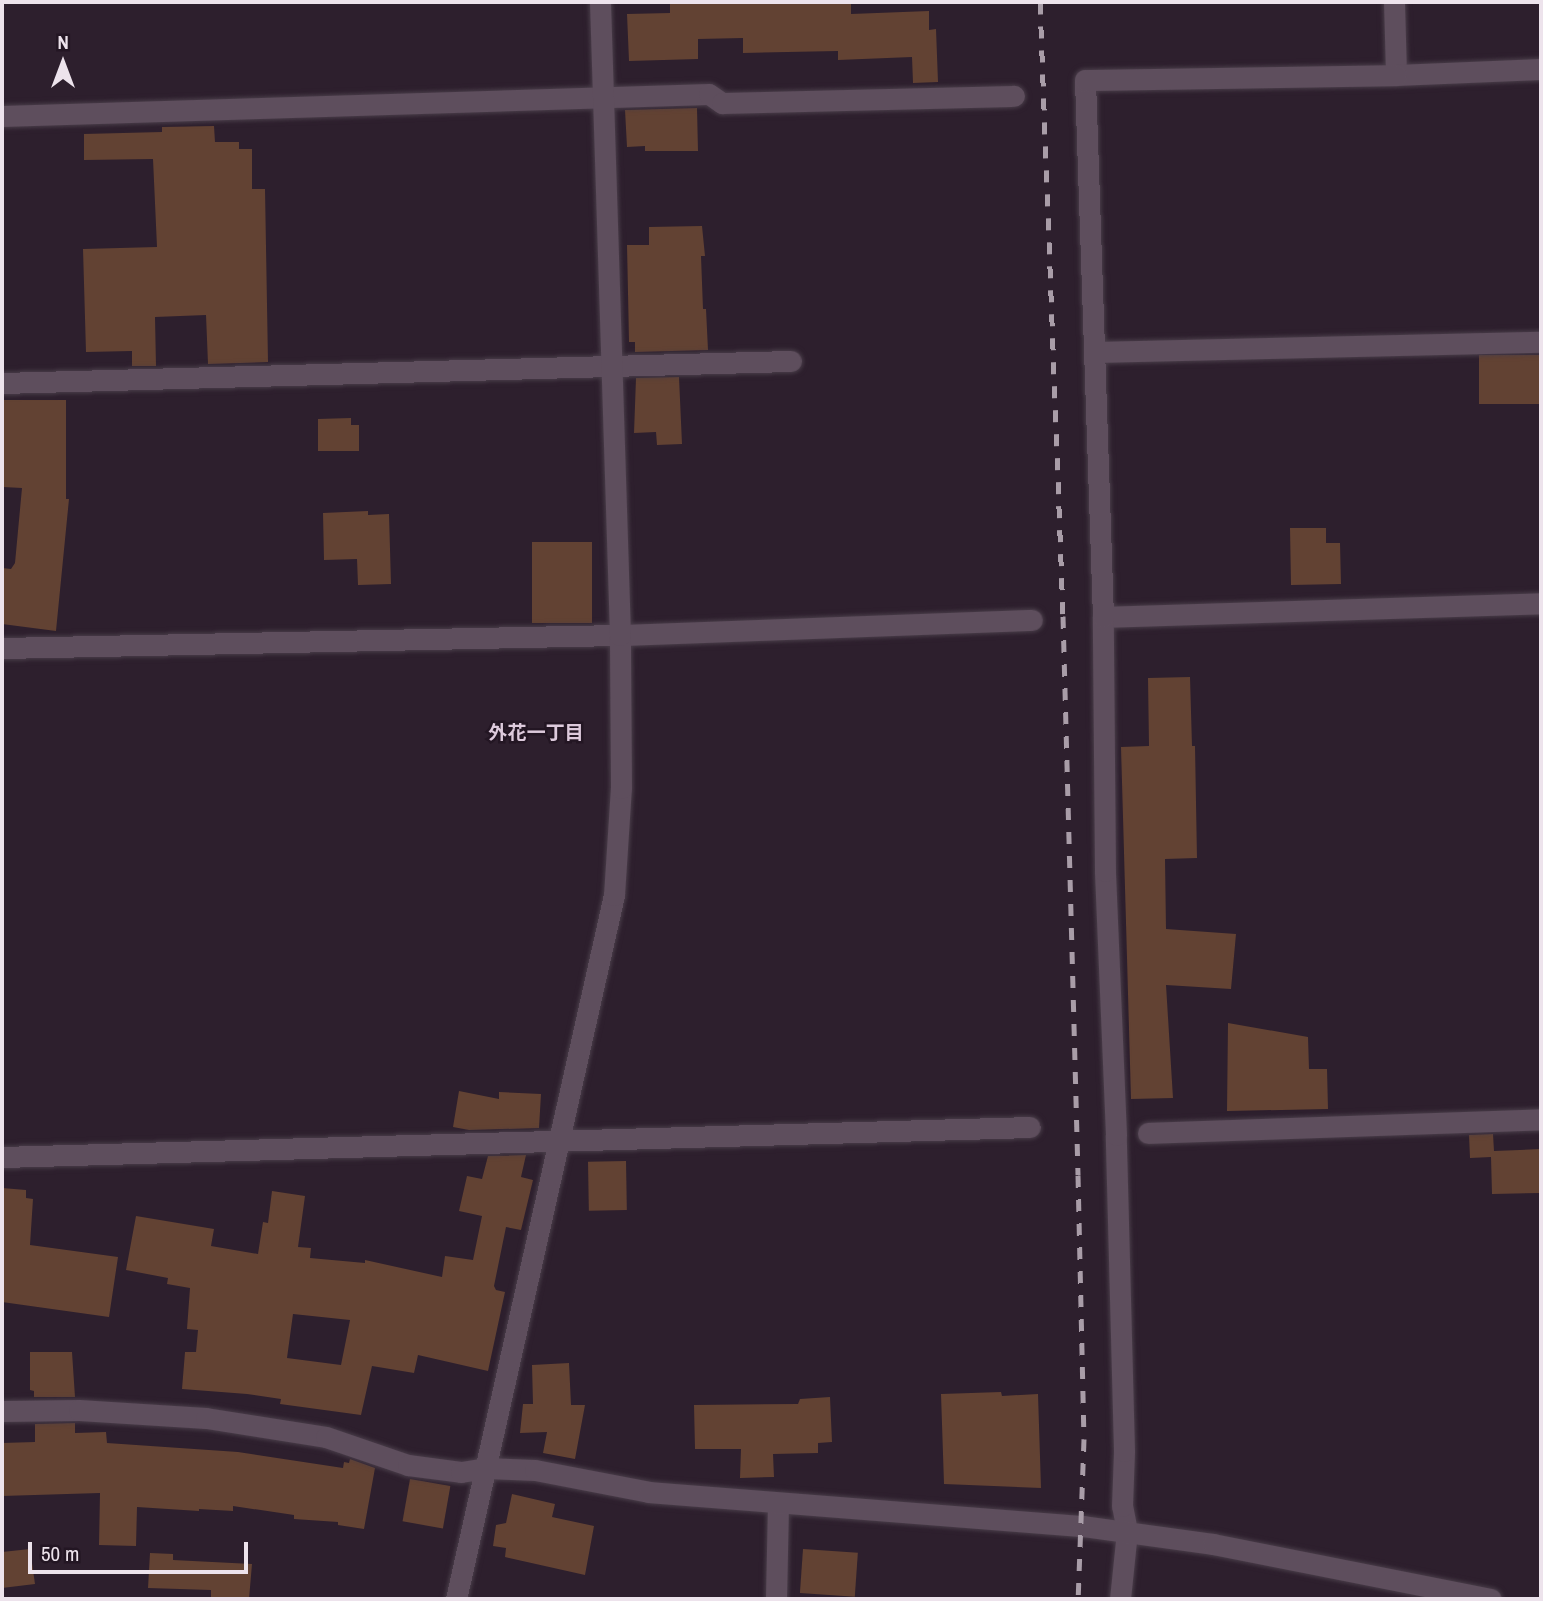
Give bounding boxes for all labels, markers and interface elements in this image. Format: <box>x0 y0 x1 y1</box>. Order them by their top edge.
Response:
north arrow <box>28 28 98 98</box>
text: N <box>57 29 69 55</box>
district label: 外花一丁目 <box>489 722 583 744</box>
scale bar <box>32 1528 252 1572</box>
text: 50 m <box>41 1539 79 1568</box>

